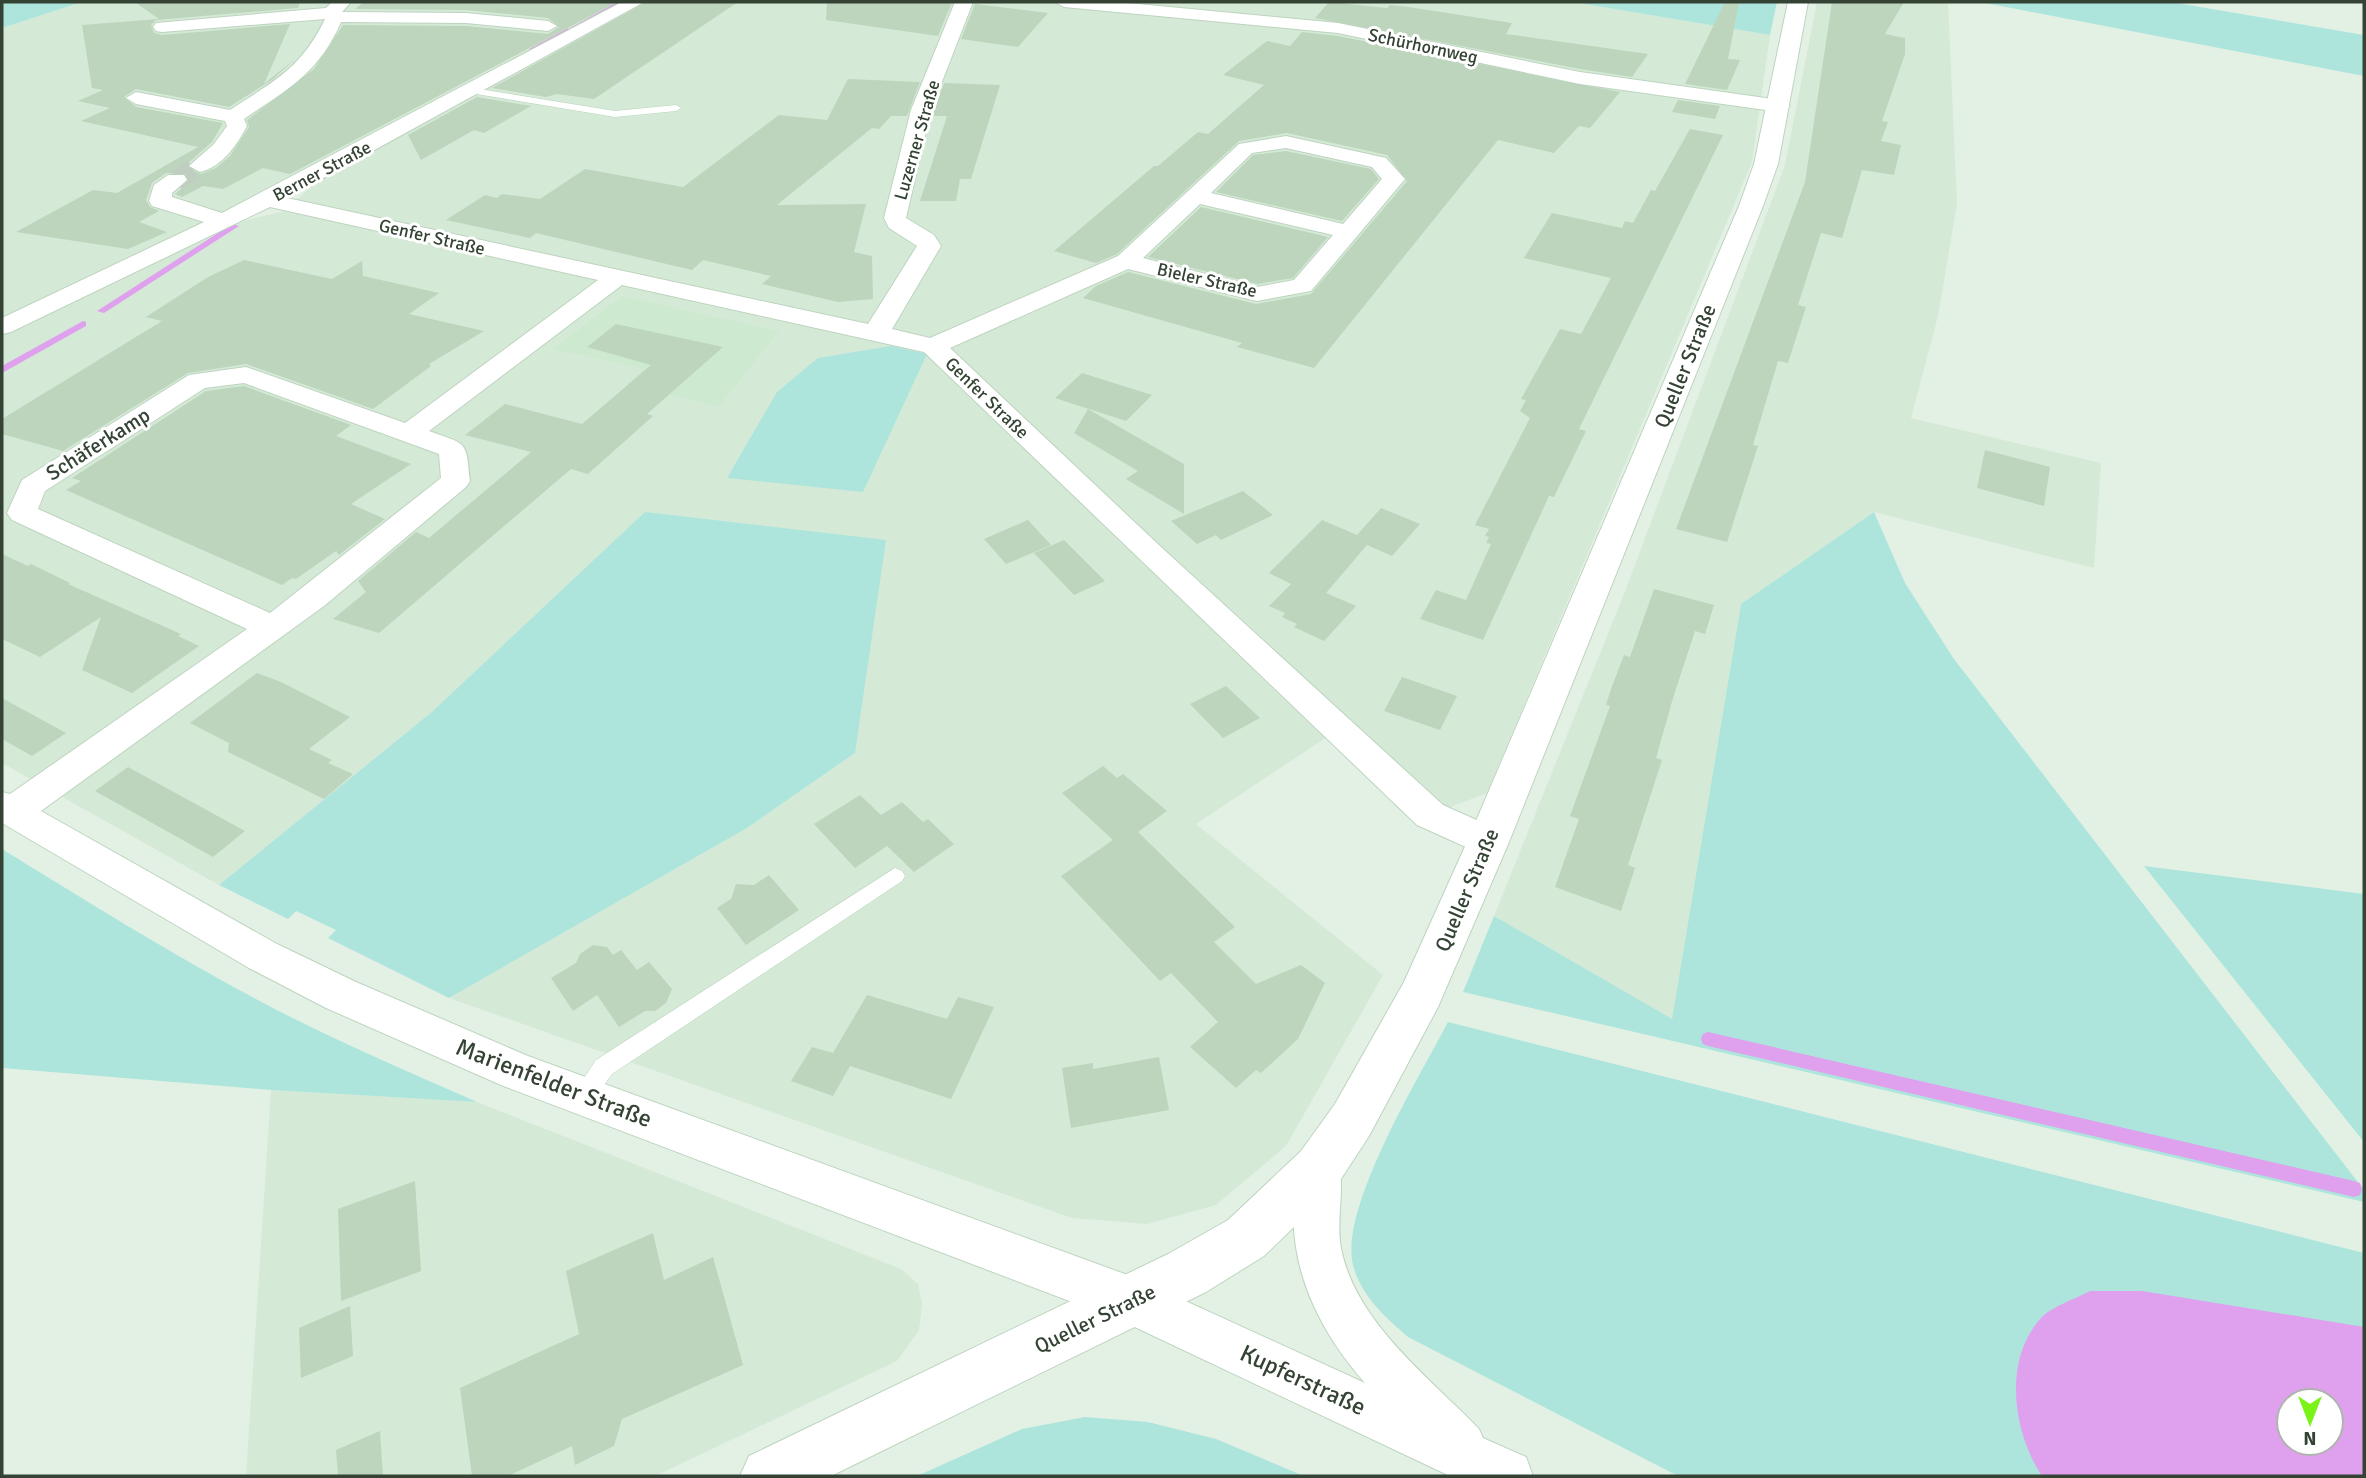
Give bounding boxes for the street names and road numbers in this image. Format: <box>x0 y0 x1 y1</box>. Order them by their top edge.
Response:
street label: Schürhornweg <box>1366 24 1480 68</box>
street label: Luzerner Straße <box>889 77 945 203</box>
street label: Berner Straße <box>269 136 375 206</box>
street label: Genfer Straße <box>377 214 487 260</box>
street label: Bieler Straße <box>1155 258 1259 302</box>
street label: Queller Straße <box>1648 300 1722 432</box>
street label: Genfer Straße <box>940 353 1034 443</box>
street label: Schäferkamp <box>41 402 155 486</box>
street label: Queller Straße <box>1429 824 1505 956</box>
street label: Marienfelder Straße <box>452 1032 656 1134</box>
street label: Queller Straße <box>1030 1279 1160 1359</box>
street label: Kupferstraße <box>1235 1338 1371 1422</box>

